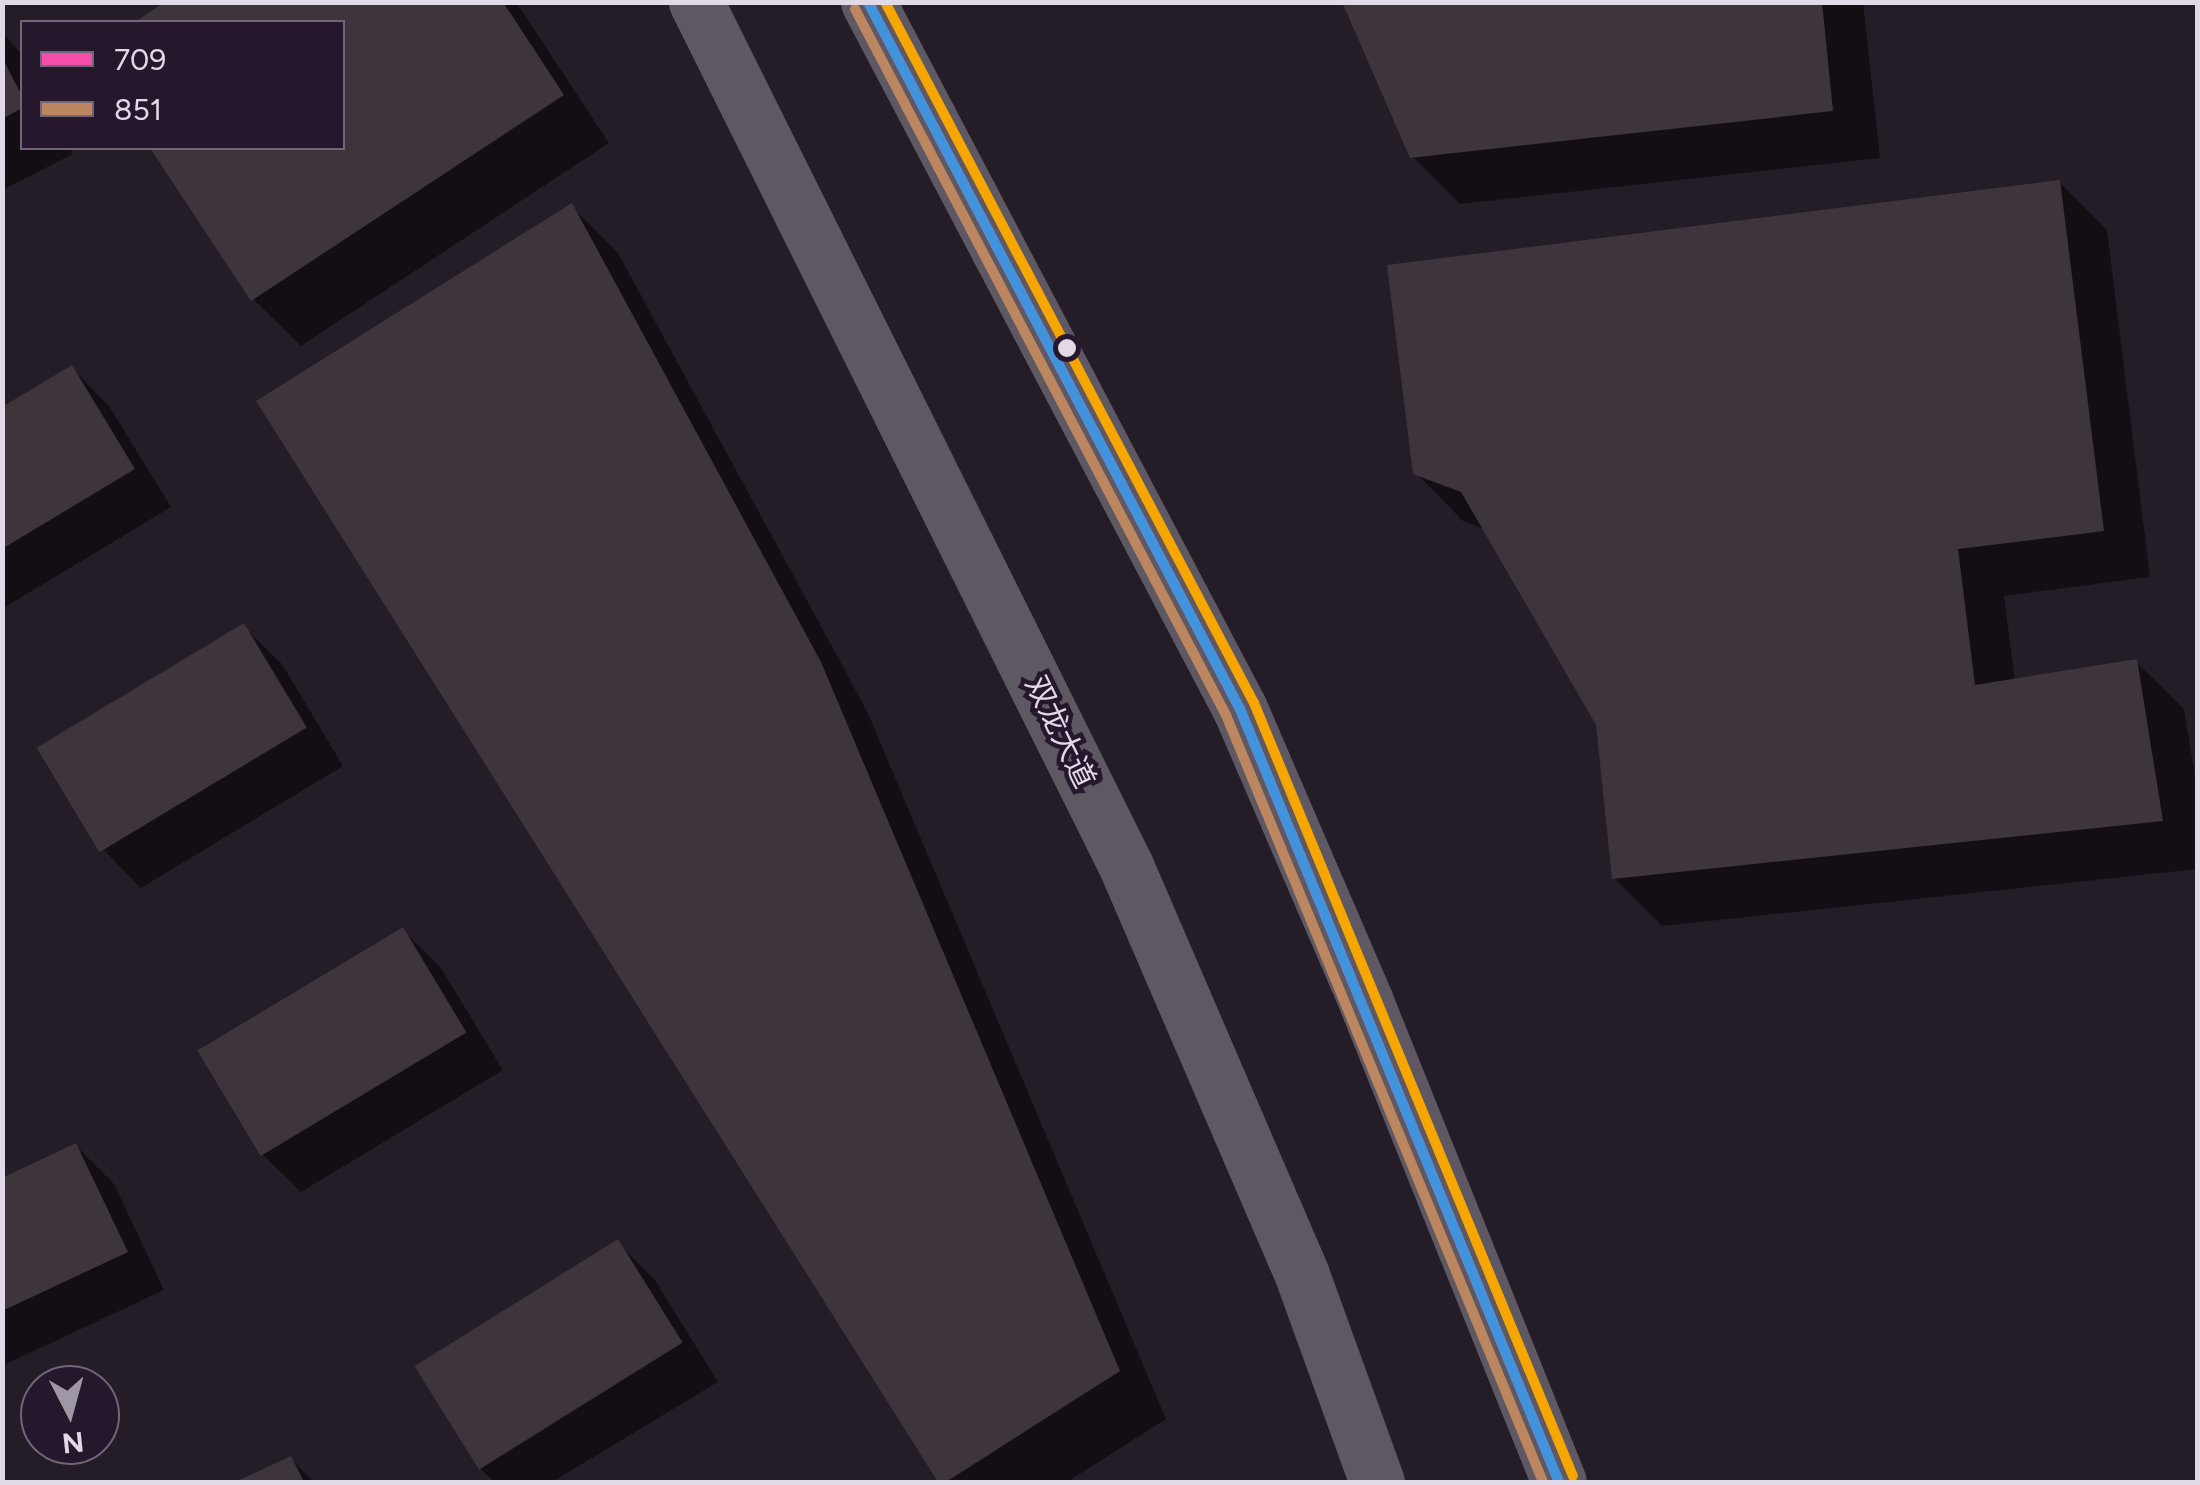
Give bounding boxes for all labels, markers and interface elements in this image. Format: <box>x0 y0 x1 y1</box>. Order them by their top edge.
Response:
legend <box>20 20 345 150</box>
text: 709 <box>114 41 166 78</box>
text: 851 <box>114 91 162 128</box>
unlabelled marker <box>1057 338 1077 358</box>
street label: 双龙大道 <box>1018 670 1102 794</box>
north arrow <box>20 1365 120 1465</box>
text: N <box>60 1425 85 1461</box>

